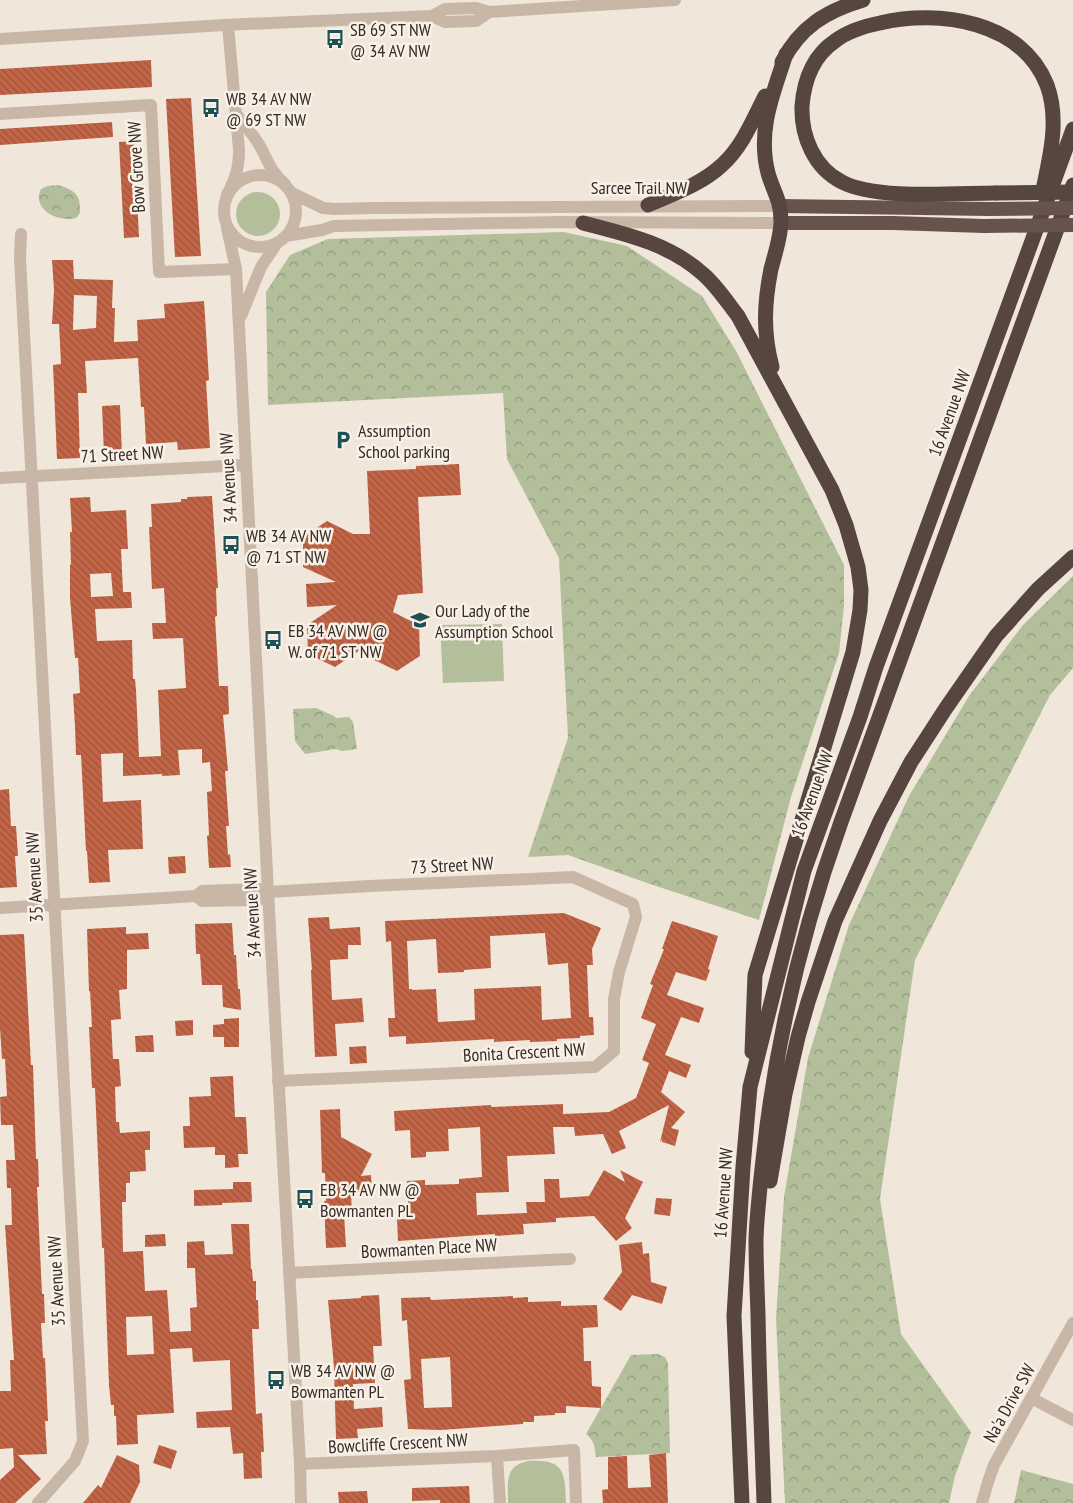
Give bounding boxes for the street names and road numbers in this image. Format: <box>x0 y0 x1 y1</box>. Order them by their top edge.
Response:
street label: Bow Grove NW <box>122 121 150 213</box>
street label: Sarcee Trail NW <box>591 176 687 199</box>
street label: 16 Avenue NW <box>923 366 975 460</box>
street label: 34 Avenue NW <box>214 432 242 524</box>
street label: 71 Street NW <box>80 440 164 468</box>
street label: 16 Avenue NW <box>786 747 838 841</box>
street label: 35 Avenue NW <box>20 831 48 923</box>
street label: 73 Street NW <box>410 851 494 879</box>
street label: 34 Avenue NW <box>238 867 266 959</box>
street label: Bonita Crescent NW <box>462 1037 586 1067</box>
street label: 16 Avenue NW <box>708 1147 738 1239</box>
street label: Bowmanten Place NW <box>360 1233 498 1263</box>
street label: 35 Avenue NW <box>42 1235 70 1327</box>
street label: Na'a Drive SW <box>978 1360 1040 1446</box>
street label: Bowcliffe Crescent NW <box>328 1428 468 1458</box>

